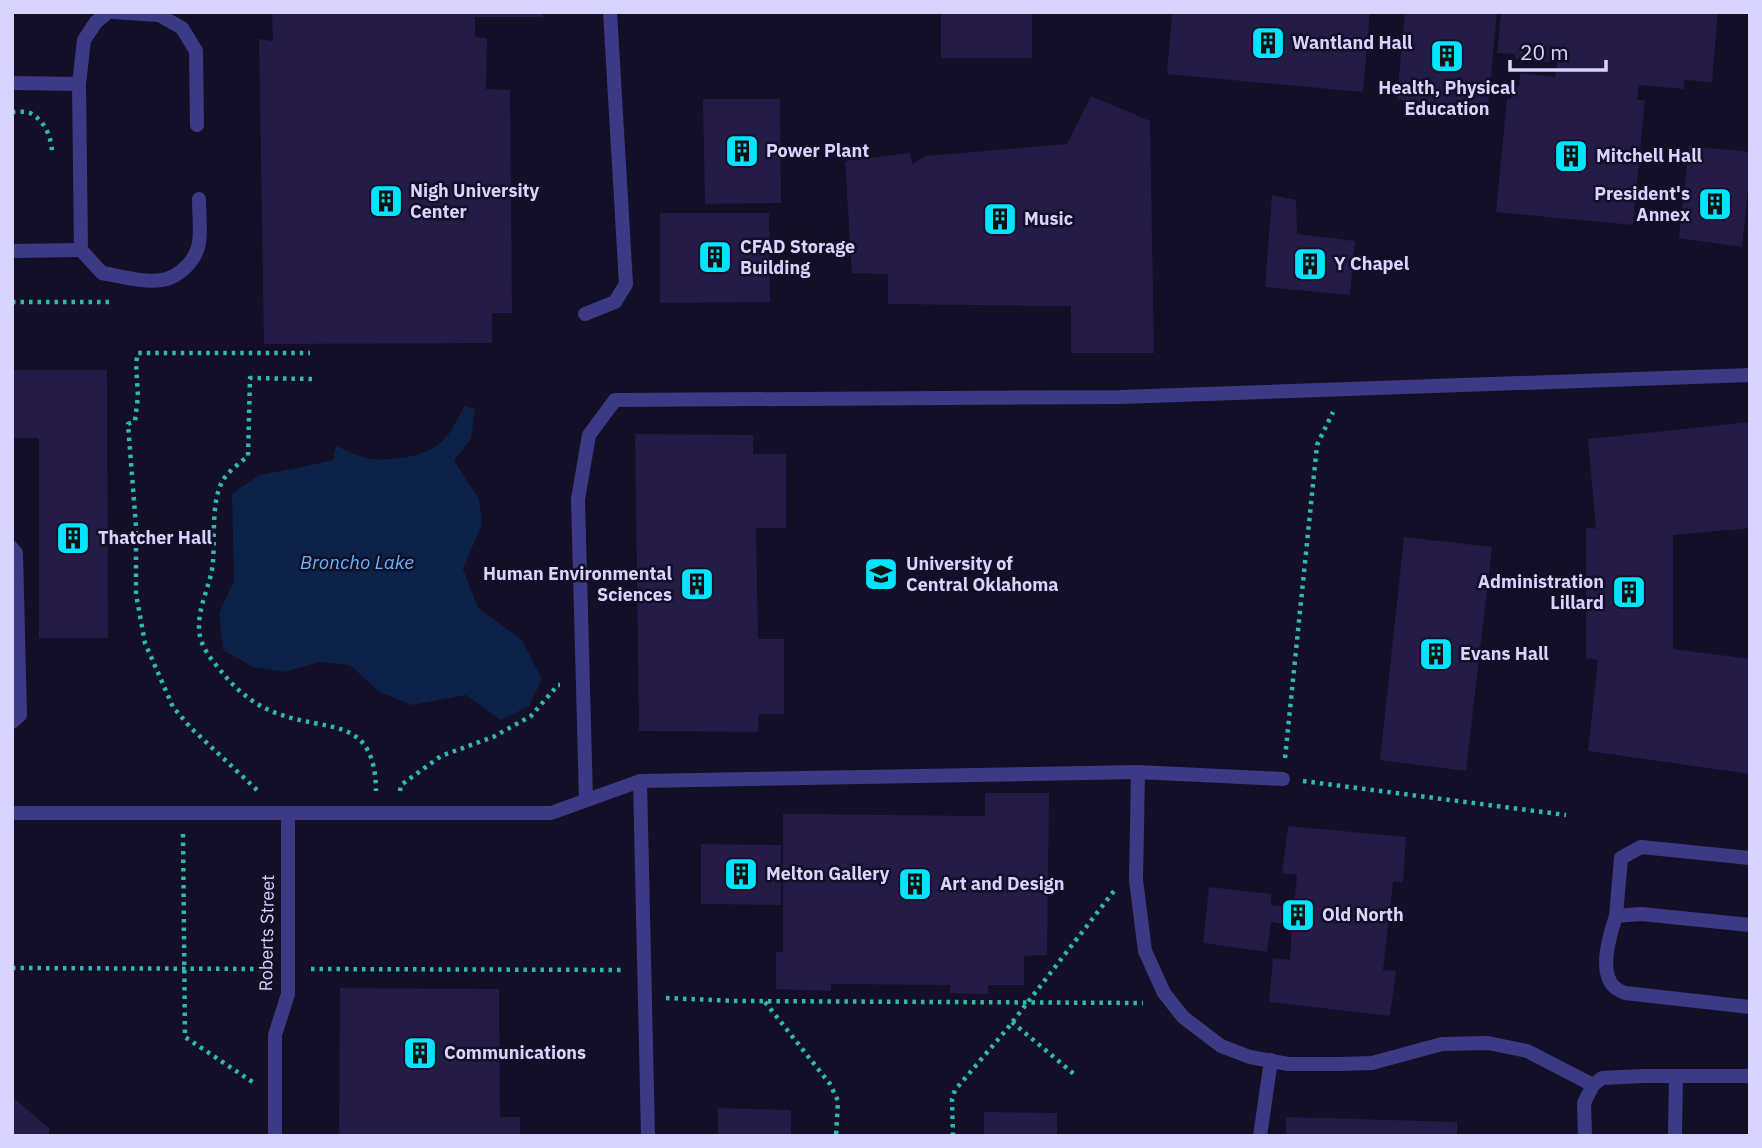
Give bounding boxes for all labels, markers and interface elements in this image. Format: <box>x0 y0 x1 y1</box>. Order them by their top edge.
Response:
building icon: Wantland Hall <box>1249 24 1287 62</box>
scale bar <box>1510 28 1606 72</box>
place label: Wantland Hall <box>1292 31 1413 54</box>
building icon: Health, Physical Education <box>1428 37 1466 75</box>
text: 20 m <box>1520 38 1569 66</box>
place label: Health, Physical Education <box>1378 76 1516 120</box>
building icon: Power Plant <box>723 132 761 170</box>
building icon: Mitchell Hall <box>1552 137 1590 175</box>
place label: Power Plant <box>766 139 869 162</box>
place label: Mitchell Hall <box>1596 144 1702 167</box>
place label: Nigh University Center <box>410 179 540 223</box>
building icon: Nigh University Center <box>367 182 405 220</box>
place label: President's Annex <box>1594 182 1690 226</box>
building icon: President's Annex <box>1696 185 1734 223</box>
building icon: Music <box>981 200 1019 238</box>
place label: Music <box>1024 207 1073 230</box>
place label: CFAD Storage Building <box>740 235 855 279</box>
building icon: CFAD Storage Building <box>696 238 734 276</box>
building icon: Y Chapel <box>1291 245 1329 283</box>
place label: Y Chapel <box>1334 252 1410 275</box>
building icon: Thatcher Hall <box>54 519 92 557</box>
place label: Thatcher Hall <box>98 526 212 549</box>
water label: Broncho Lake <box>300 550 414 574</box>
place label: University of Central Oklahoma <box>906 552 1059 596</box>
school or university icon: University of Central Oklahoma <box>862 555 900 593</box>
place label: Human Environmental Sciences <box>483 562 673 606</box>
building icon: Human Environmental Sciences <box>678 565 716 603</box>
place label: Administration Lillard <box>1478 570 1604 614</box>
building icon: Administration Lillard <box>1610 573 1648 611</box>
building icon: Evans Hall <box>1417 635 1455 673</box>
place label: Evans Hall <box>1460 642 1549 665</box>
building icon: Melton Gallery <box>722 855 760 893</box>
place label: Melton Gallery <box>766 862 890 885</box>
building icon: Art and Design <box>896 865 934 903</box>
place label: Art and Design <box>940 872 1065 895</box>
street label: Roberts Street <box>254 874 279 992</box>
building icon: Old North <box>1279 896 1317 934</box>
place label: Old North <box>1322 903 1404 926</box>
building icon: Communications <box>401 1034 439 1072</box>
place label: Communications <box>444 1041 586 1064</box>

